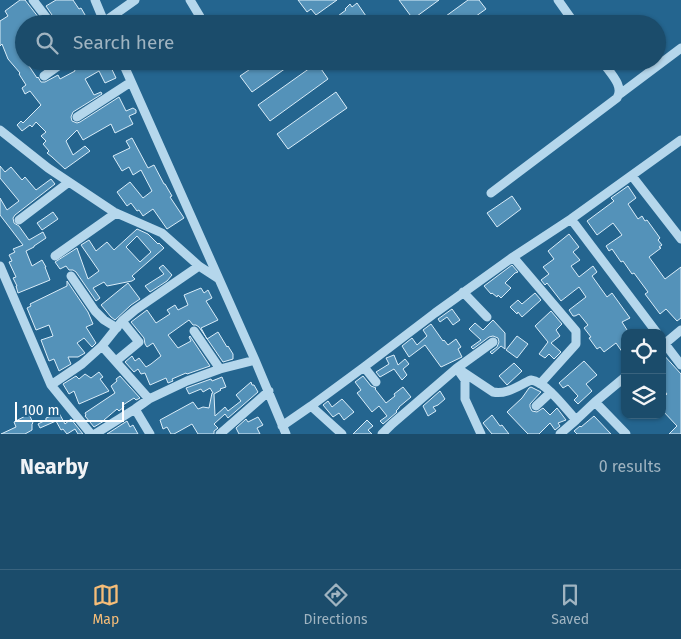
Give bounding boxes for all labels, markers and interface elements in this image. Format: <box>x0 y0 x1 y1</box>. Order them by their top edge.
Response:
search box <box>15 15 666 70</box>
icon: search <box>33 29 61 57</box>
text: Search here <box>73 31 174 54</box>
map controls <box>621 329 666 419</box>
button: locate <box>621 329 666 374</box>
button: layers <box>621 374 666 419</box>
scale bar <box>15 399 124 422</box>
text: 100 m <box>22 402 59 419</box>
text: Nearby <box>20 454 88 480</box>
text: 0 results <box>599 457 661 476</box>
tab: Map <box>92 581 120 628</box>
tab: Directions <box>303 581 368 628</box>
tab: Saved <box>551 581 589 628</box>

